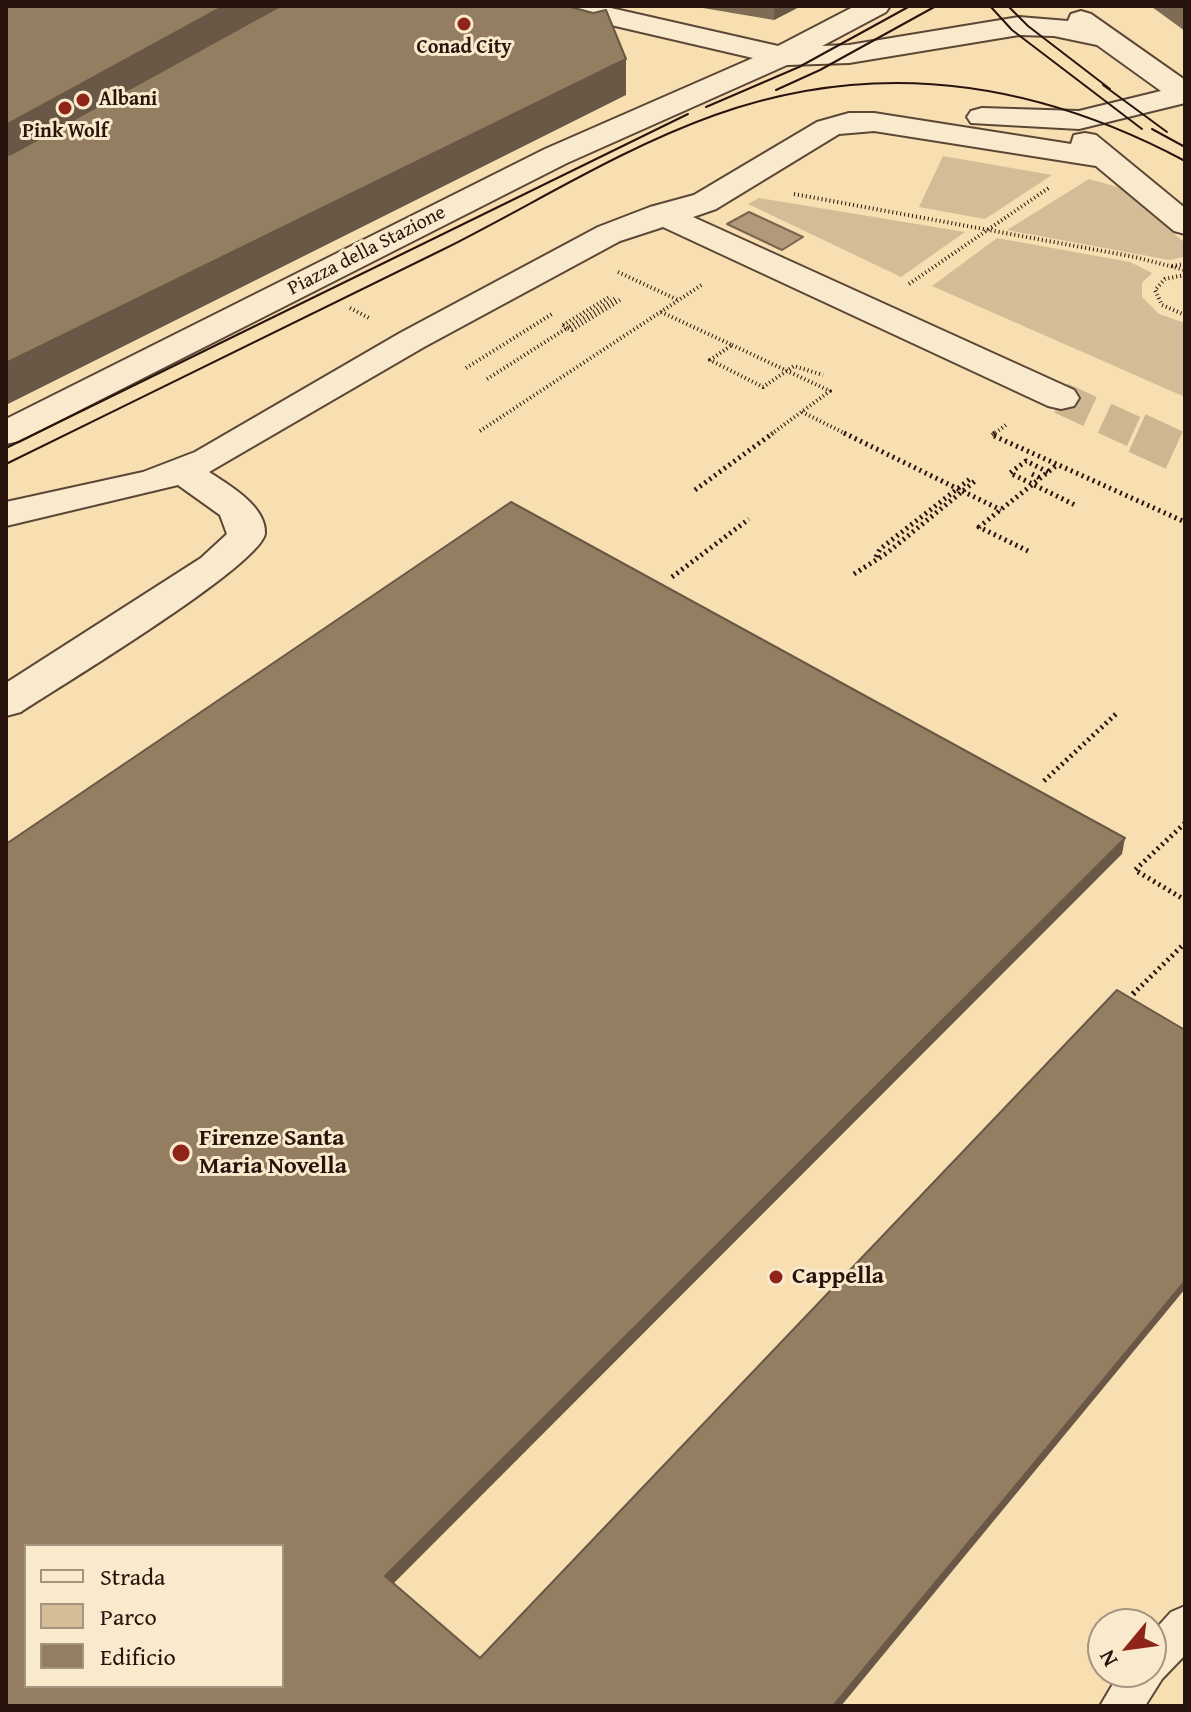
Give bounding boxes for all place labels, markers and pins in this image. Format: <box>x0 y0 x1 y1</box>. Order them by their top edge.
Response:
marker: Conad City <box>455 15 473 33</box>
place label: Conad City <box>416 36 512 60</box>
place label: Albani <box>99 88 157 112</box>
marker: Albani <box>74 91 92 109</box>
marker: Pink Wolf <box>56 99 74 117</box>
place label: Pink Wolf <box>22 120 108 144</box>
place label: Firenze Santa Maria Novella <box>199 1125 347 1181</box>
marker: Firenze Santa Maria Novella <box>170 1142 192 1164</box>
place label: Cappella <box>792 1263 884 1291</box>
marker: Cappella <box>767 1268 785 1286</box>

